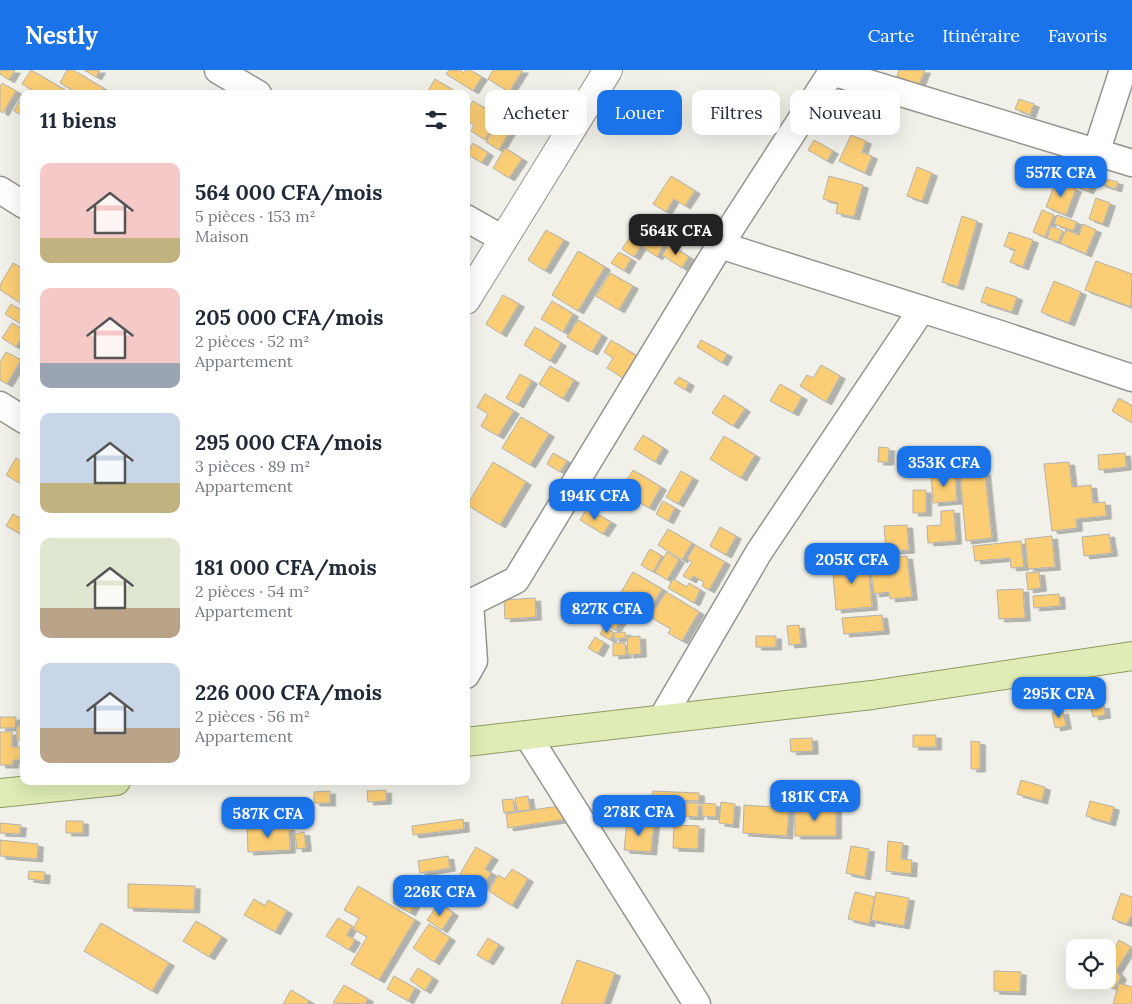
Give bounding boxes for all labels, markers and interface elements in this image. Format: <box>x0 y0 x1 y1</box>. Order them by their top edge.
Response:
text: Nestly <box>25 20 98 51</box>
text: Carte <box>868 24 914 47</box>
text: Itinéraire <box>942 24 1020 47</box>
text: Favoris <box>1048 24 1107 47</box>
chip: Acheter <box>485 90 587 135</box>
chip: Louer <box>597 90 682 135</box>
chip: Filtres <box>692 90 780 135</box>
chip: Nouveau <box>790 90 900 135</box>
icon: filters <box>422 106 450 134</box>
text: 11 biens <box>40 107 116 134</box>
pin: 557K CFA <box>1009 156 1113 198</box>
text: 557K CFA <box>1026 162 1096 182</box>
text: 564 000 CFA/mois <box>195 179 382 206</box>
icon: home <box>80 183 140 243</box>
text: 5 pièces · 153 m² <box>195 206 316 226</box>
pin: 564K CFA <box>624 214 728 256</box>
text: 564K CFA <box>640 220 712 240</box>
text: Maison <box>195 226 249 246</box>
text: 205 000 CFA/mois <box>195 304 383 331</box>
icon: home <box>80 308 140 368</box>
text: 2 pièces · 52 m² <box>195 331 309 351</box>
text: Appartement <box>195 351 293 371</box>
text: 295 000 CFA/mois <box>195 429 382 456</box>
icon: home <box>80 433 140 493</box>
pin: 353K CFA <box>892 446 996 488</box>
text: 353K CFA <box>908 452 980 472</box>
text: 3 pièces · 89 m² <box>195 456 311 476</box>
text: Appartement <box>195 476 293 496</box>
pin: 194K CFA <box>543 478 647 521</box>
text: 194K CFA <box>560 485 630 505</box>
pin: 205K CFA <box>800 542 904 585</box>
text: 205K CFA <box>816 549 888 569</box>
text: 181 000 CFA/mois <box>195 554 377 581</box>
icon: home <box>80 558 140 618</box>
text: 2 pièces · 54 m² <box>195 581 309 601</box>
pin: 827K CFA <box>555 592 659 634</box>
text: 827K CFA <box>572 598 642 618</box>
text: Appartement <box>195 601 293 621</box>
pin: 295K CFA <box>1007 676 1111 719</box>
text: 226 000 CFA/mois <box>195 679 382 706</box>
icon: home <box>80 683 140 743</box>
text: 295K CFA <box>1023 683 1095 703</box>
text: 2 pièces · 56 m² <box>195 706 310 726</box>
text: Appartement <box>195 726 293 746</box>
pin: 181K CFA <box>763 780 867 822</box>
text: 181K CFA <box>781 786 849 806</box>
pin: 278K CFA <box>587 794 691 837</box>
pin: 587K CFA <box>216 796 320 839</box>
text: 278K CFA <box>604 801 674 821</box>
text: 587K CFA <box>233 803 303 823</box>
pin: 226K CFA <box>388 874 492 917</box>
text: 226K CFA <box>404 881 476 901</box>
map controls <box>1066 939 1116 989</box>
button: locate <box>1066 939 1116 989</box>

